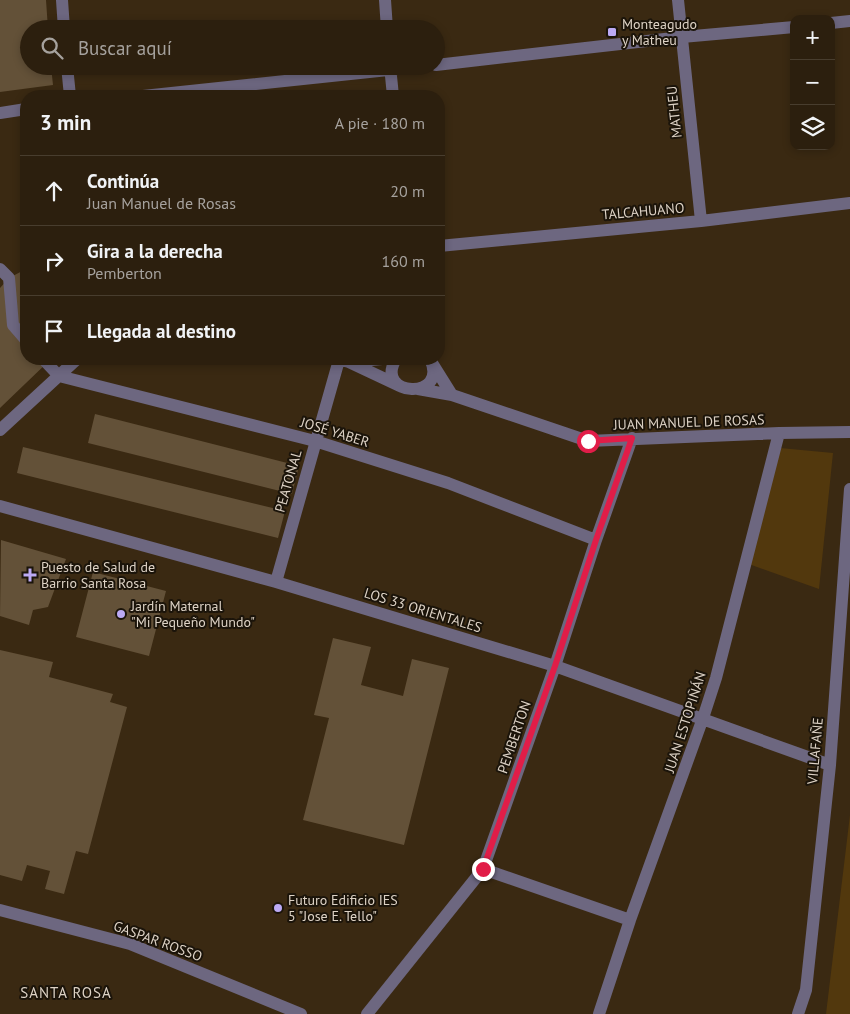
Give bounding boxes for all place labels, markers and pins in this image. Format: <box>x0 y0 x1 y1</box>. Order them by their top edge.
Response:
place label: Monteagudo y Matheu <box>622 15 697 49</box>
marker: Monteagudo y Matheu <box>606 26 618 38</box>
place label: Puesto de Salud de Barrio Santa Rosa <box>41 558 155 592</box>
marker: Puesto de Salud de Barrio Santa Rosa <box>23 568 37 582</box>
place label: Jardín Maternal "Mi Pequeño Mundo" <box>130 597 255 631</box>
marker: Jardín Maternal "Mi Pequeño Mundo" <box>115 608 127 620</box>
place label: Futuro Edificio IES 5 "Jose E. Tello" <box>288 891 398 925</box>
marker: Futuro Edificio IES 5 "Jose E. Tello" <box>272 902 284 914</box>

